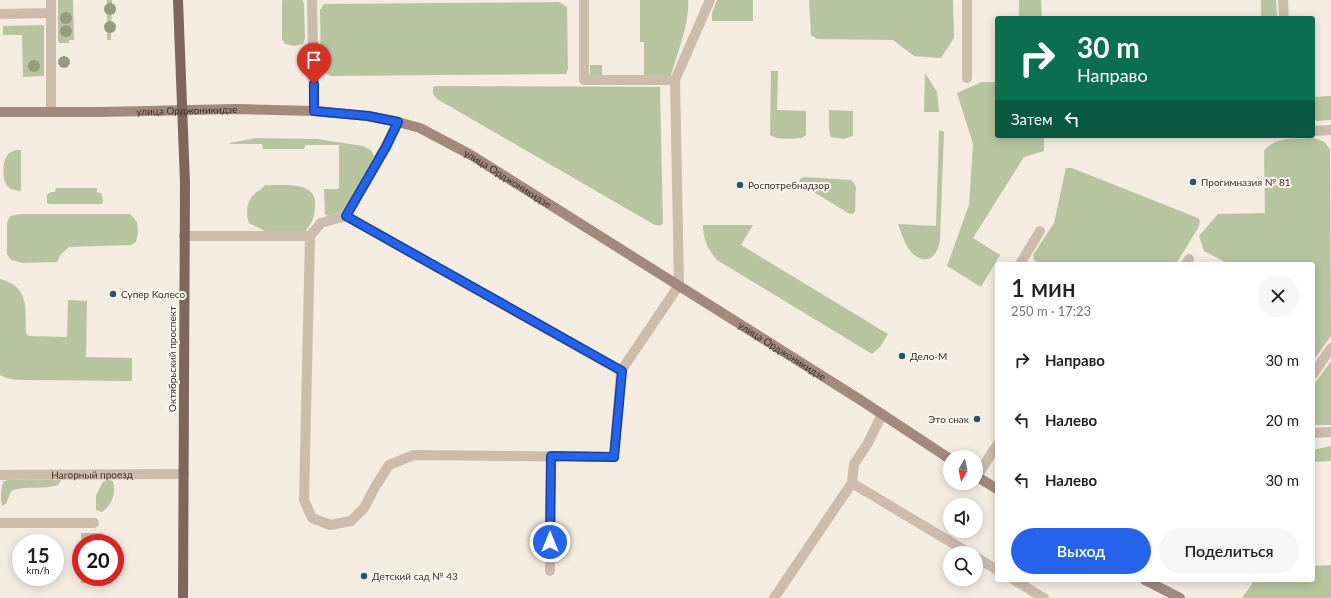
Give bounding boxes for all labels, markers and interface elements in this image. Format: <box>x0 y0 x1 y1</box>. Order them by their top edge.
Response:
text: 30 m <box>1077 30 1140 64</box>
icon: right <box>1011 32 1063 84</box>
pin <box>297 43 331 84</box>
icon: arrive <box>303 49 325 71</box>
text: Направо <box>1077 64 1148 86</box>
street label: улица Орджоникидзе <box>136 103 238 117</box>
icon: left <box>1061 108 1083 130</box>
text: Затем <box>1011 110 1053 128</box>
street label: улица Орджоникидзе <box>462 146 554 210</box>
place label: Прогимназия № 81 <box>1201 176 1291 188</box>
marker: Прогимназия № 81 <box>1188 177 1198 187</box>
place label: Роспотребнадзор <box>748 179 830 191</box>
marker: Роспотребнадзор <box>735 180 745 190</box>
text: 1 мин <box>1011 273 1075 302</box>
button: close <box>1257 275 1299 317</box>
place label: Супер Колесо <box>121 288 185 300</box>
marker: Супер Колесо <box>108 289 118 299</box>
text: 250 m · 17:23 <box>1011 303 1091 319</box>
street label: Октябрьский проспект <box>166 306 178 412</box>
street label: улица Орджоникидзе <box>736 319 828 383</box>
icon: right <box>1011 349 1033 371</box>
place label: Дело-М <box>910 350 947 362</box>
marker: Дело-М <box>897 351 907 361</box>
text: Направо <box>1045 351 1105 369</box>
text: 30 m <box>1265 351 1299 369</box>
icon: left <box>1011 409 1033 431</box>
text: Налево <box>1045 411 1097 429</box>
text: 20 m <box>1265 411 1299 429</box>
place label: Это снак <box>929 413 970 425</box>
marker: Это снак <box>972 414 982 424</box>
north arrow <box>943 450 983 490</box>
map controls <box>943 450 983 586</box>
street label: Нагорный проезд <box>51 468 133 481</box>
icon: left <box>1011 469 1033 491</box>
text: Налево <box>1045 471 1097 489</box>
text: 30 m <box>1265 471 1299 489</box>
button: sound <box>943 498 983 538</box>
position arrow <box>529 521 571 563</box>
button: Выход <box>1011 528 1151 574</box>
button: Поделиться <box>1159 528 1299 574</box>
speed limit sign: 20 <box>72 534 124 586</box>
text: 15 <box>26 543 50 567</box>
button: search <box>943 546 983 586</box>
text: km/h <box>26 564 50 576</box>
place label: Детский сад № 43 <box>372 570 458 582</box>
marker: Детский сад № 43 <box>359 571 369 581</box>

